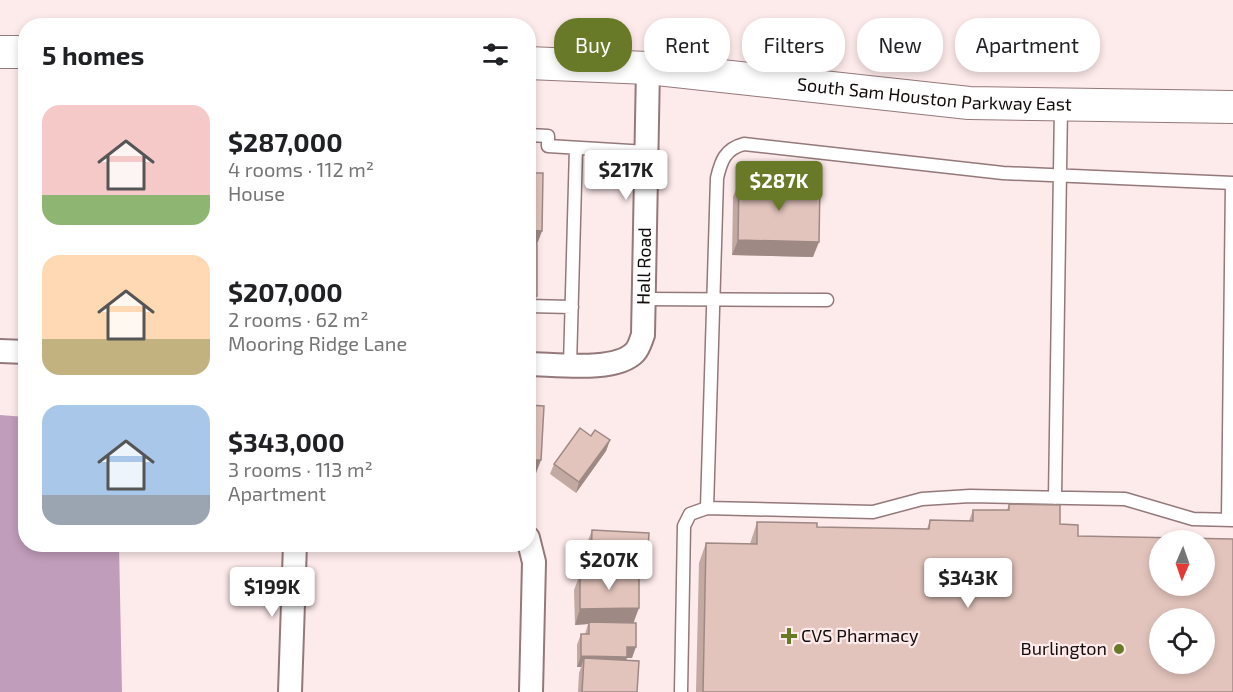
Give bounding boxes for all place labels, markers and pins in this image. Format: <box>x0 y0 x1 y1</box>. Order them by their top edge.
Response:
pin: $217K <box>584 150 668 201</box>
pin: $287K <box>737 161 821 212</box>
pin: $207K <box>567 540 651 591</box>
pin: $343K <box>926 558 1010 609</box>
pin: $199K <box>230 567 314 618</box>
place label: CVS Pharmacy <box>801 624 919 646</box>
marker: CVS Pharmacy <box>782 629 796 643</box>
place label: Burlington <box>1021 637 1107 659</box>
marker: Burlington <box>1112 642 1126 656</box>

